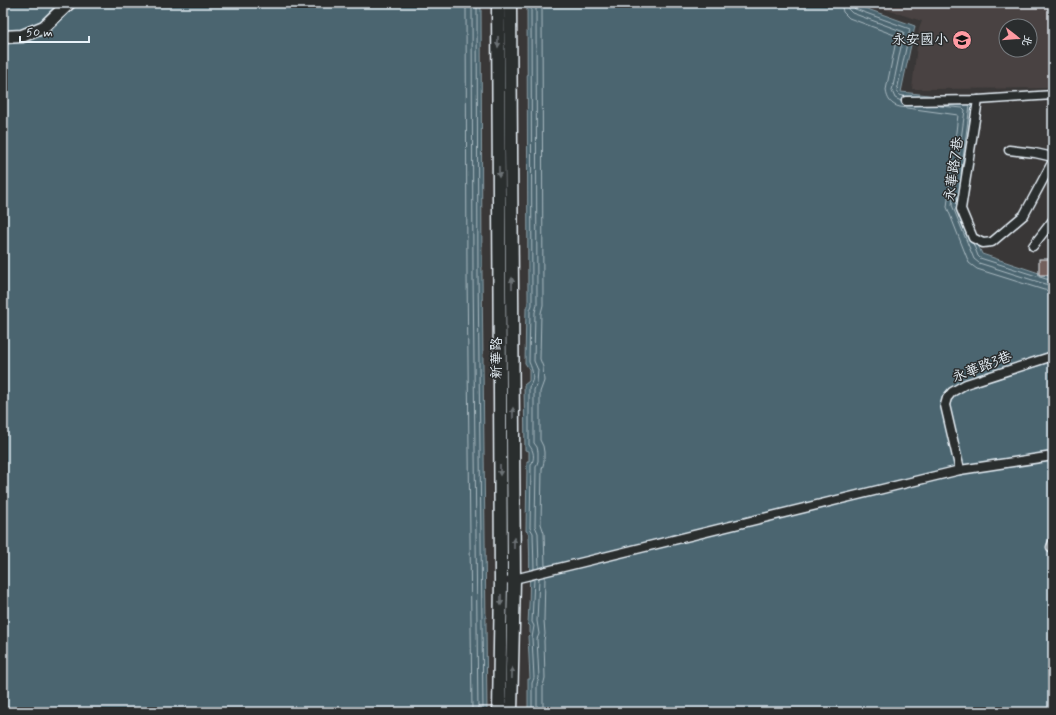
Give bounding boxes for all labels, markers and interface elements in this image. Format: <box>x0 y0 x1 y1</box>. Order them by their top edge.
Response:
scale bar <box>20 18 89 44</box>
north arrow <box>998 18 1038 58</box>
text: 50 m <box>26 25 53 41</box>
school or university icon: 永安國小 <box>951 29 973 51</box>
place label: 永安國小 <box>892 31 948 49</box>
text: 北 <box>1018 33 1035 48</box>
one-way arrow <box>495 36 501 49</box>
street label: 永華路7巷 <box>941 135 968 202</box>
one-way arrow <box>496 166 502 179</box>
one-way arrow <box>509 276 515 289</box>
street label: 新華路 <box>488 337 506 379</box>
street label: 永華路3巷 <box>950 347 1015 387</box>
one-way arrow <box>510 406 516 419</box>
one-way arrow <box>497 464 503 477</box>
one-way arrow <box>511 536 517 549</box>
one-way arrow <box>498 594 504 607</box>
one-way arrow <box>509 667 516 679</box>

